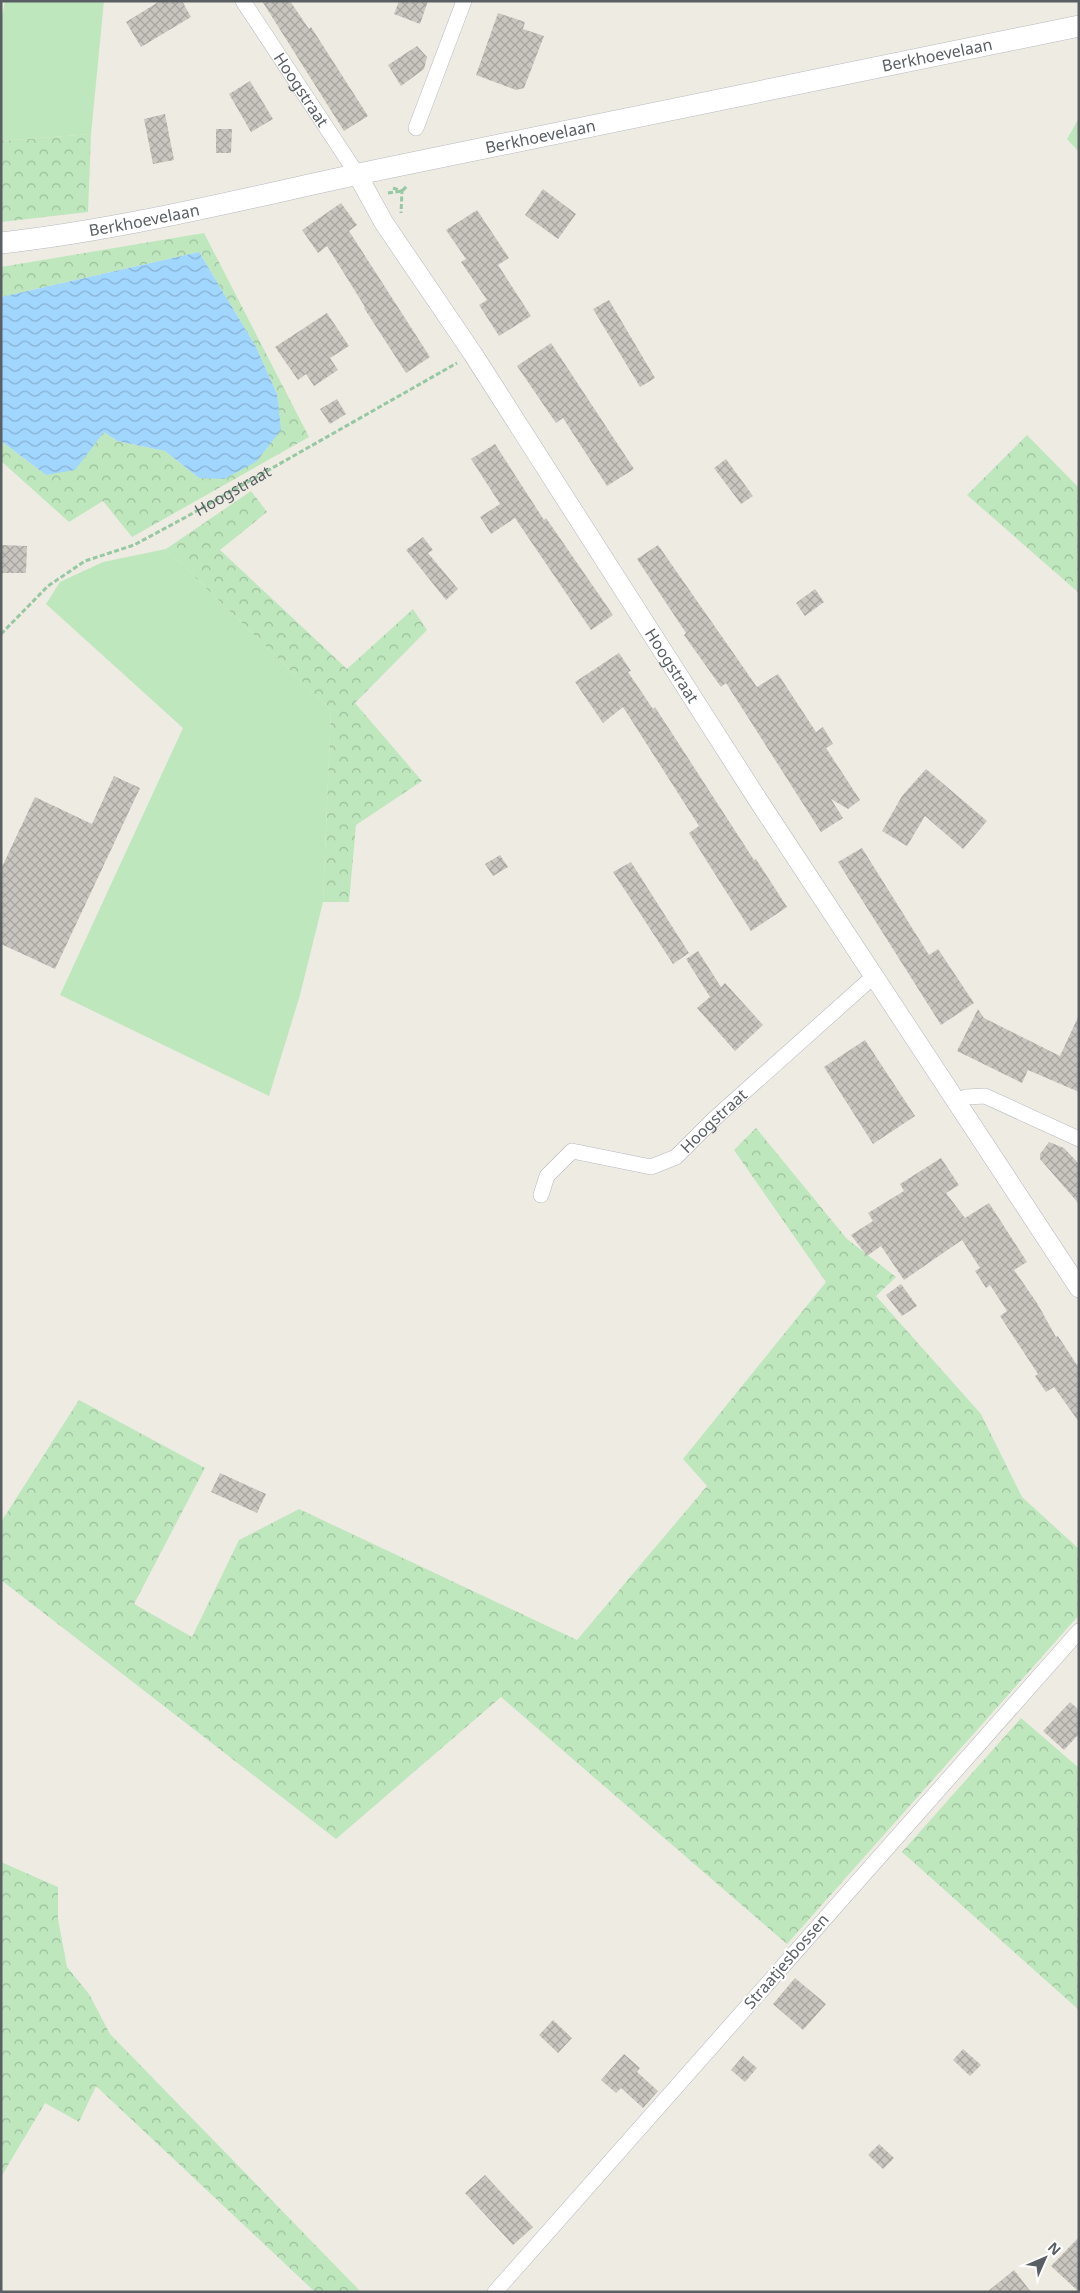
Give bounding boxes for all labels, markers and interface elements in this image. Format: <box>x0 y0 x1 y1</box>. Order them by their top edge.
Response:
street label: Berkhoevelaan <box>880 33 994 77</box>
street label: Hoogstraat <box>269 48 334 131</box>
street label: Berkhoevelaan <box>483 114 597 158</box>
street label: Berkhoevelaan <box>87 198 201 241</box>
street label: Hoogstraat <box>190 460 275 521</box>
street label: Hoogstraat <box>640 624 704 707</box>
street label: Hoogstraat <box>675 1084 752 1158</box>
street label: Straatjesbossen <box>739 1909 833 2013</box>
north arrow <box>1020 2233 1070 2283</box>
text: N <box>1044 2238 1065 2259</box>

